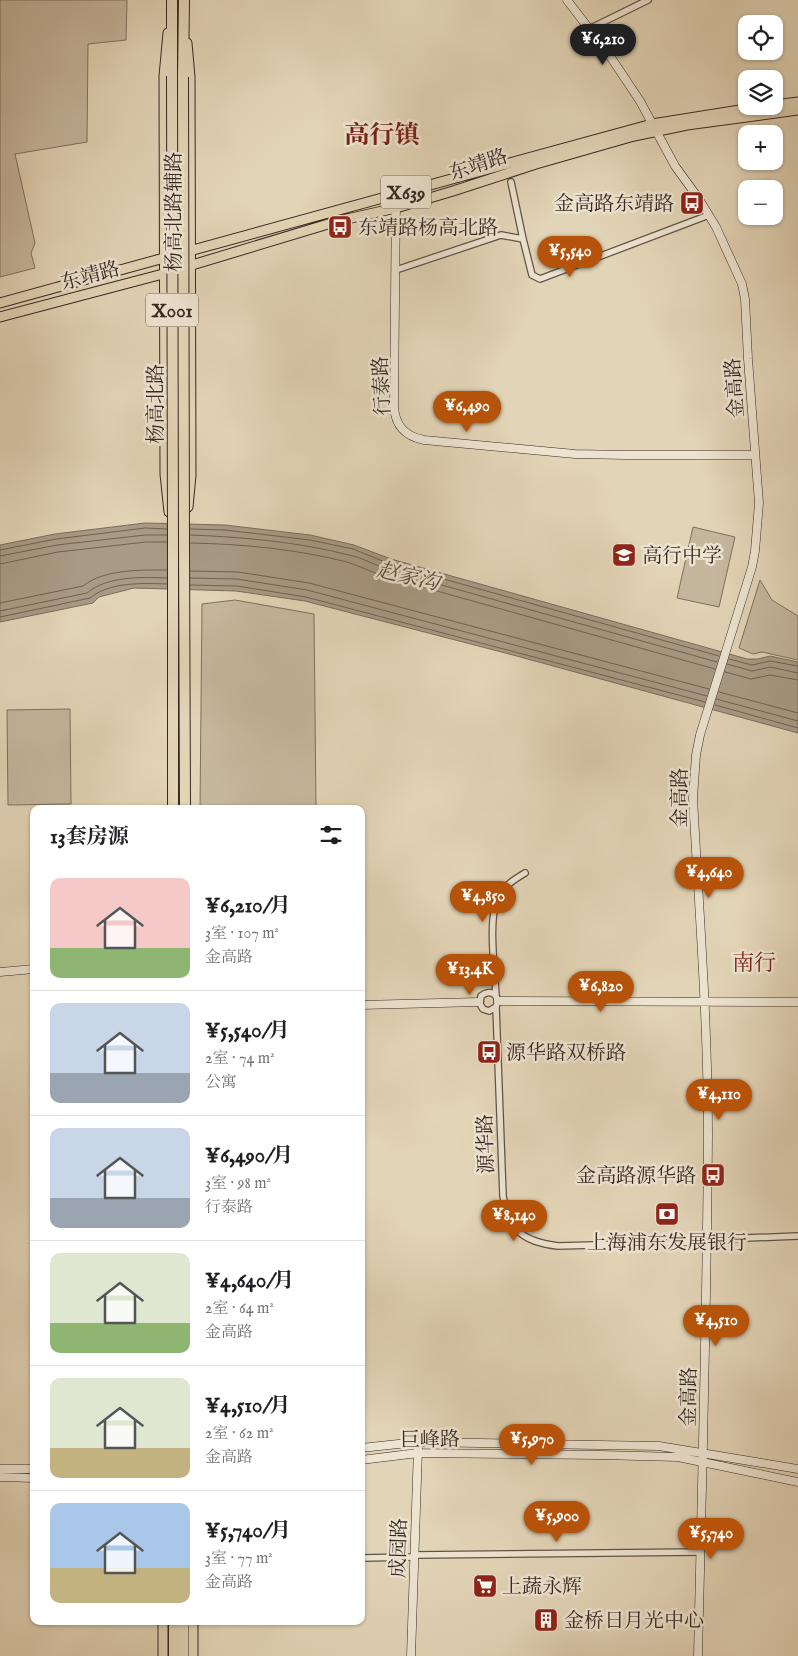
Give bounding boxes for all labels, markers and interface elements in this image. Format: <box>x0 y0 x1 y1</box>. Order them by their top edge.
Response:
map controls <box>738 15 783 225</box>
button: locate <box>738 15 783 60</box>
pin: ¥6,210 <box>562 23 644 66</box>
text: ¥6,210 <box>581 30 625 50</box>
button: layers <box>738 70 783 115</box>
district label: 高行镇 <box>344 120 420 152</box>
button: + <box>738 125 783 170</box>
street label: 东靖路 <box>446 144 511 187</box>
street label: 杨高北路辅路 <box>162 152 187 272</box>
road number: X639 <box>381 176 431 208</box>
button: − <box>738 180 783 225</box>
bus stop icon: 金高路东靖路 <box>679 190 705 216</box>
place label: 金高路东靖路 <box>554 192 674 217</box>
bus stop icon: 东靖路杨高北路 <box>327 214 353 240</box>
place label: 东靖路杨高北路 <box>358 216 498 241</box>
pin: ¥5,540 <box>529 236 611 278</box>
text: ¥5,540 <box>548 242 592 262</box>
street label: 东靖路 <box>58 257 123 296</box>
road number: X001 <box>146 294 198 326</box>
street label: 行泰路 <box>368 355 397 417</box>
street label: 金高路 <box>721 357 750 419</box>
street label: 杨高北路 <box>144 364 169 444</box>
pin: ¥6,490 <box>426 390 508 433</box>
text: ¥6,490 <box>444 397 490 417</box>
school or university icon: 高行中学 <box>611 542 637 568</box>
place label: 高行中学 <box>642 544 722 569</box>
water label: 赵家沟 <box>374 557 444 598</box>
street label: 金高路 <box>668 768 693 828</box>
icon: filters <box>317 821 345 849</box>
text: 13套房源 <box>50 824 129 851</box>
pin: ¥4,640 <box>668 856 750 899</box>
text: ¥4,640 <box>686 863 732 883</box>
pin: ¥4,850 <box>442 880 524 923</box>
text: ¥4,850 <box>461 887 505 907</box>
text: ¥6,210/月 <box>205 893 291 920</box>
icon: home <box>90 898 150 958</box>
text: 3室 · 107 m² <box>205 924 279 944</box>
text: 金高路 <box>205 948 253 968</box>
district label: 南行 <box>732 950 776 978</box>
pin: ¥13.4K <box>429 954 511 996</box>
text: ¥13.4K <box>447 960 493 980</box>
pin: ¥6,820 <box>560 970 642 1013</box>
text: ¥6,820 <box>579 977 623 997</box>
text: ¥5,540/月 <box>205 1018 290 1045</box>
icon: home <box>90 1023 150 1083</box>
bus stop icon: 源华路双桥路 <box>476 1039 502 1065</box>
place label: 源华路双桥路 <box>506 1041 626 1066</box>
text: 2室 · 74 m² <box>205 1049 275 1069</box>
text: 公寓 <box>205 1073 237 1093</box>
pin: ¥4,110 <box>678 1078 760 1121</box>
text: ¥4,110 <box>697 1085 741 1105</box>
street label: 源华路 <box>473 1114 500 1174</box>
text: ¥6,490/月 <box>205 1143 293 1170</box>
icon: home <box>90 1148 150 1208</box>
bus stop icon: 金高路源华路 <box>700 1162 726 1188</box>
place label: 金高路源华路 <box>576 1164 696 1189</box>
text: 3室 · 98 m² <box>205 1174 271 1194</box>
text: 行泰路 <box>205 1198 253 1218</box>
pin: ¥8,140 <box>473 1200 555 1242</box>
bank icon: 上海浦东发展银行 <box>654 1201 680 1227</box>
text: ¥8,140 <box>492 1206 536 1226</box>
place label: 上海浦东发展银行 <box>587 1231 747 1256</box>
text: ¥4,640/月 <box>205 1268 294 1295</box>
icon: home <box>90 1273 150 1333</box>
text: 2室 · 64 m² <box>205 1299 274 1319</box>
pin: ¥4,510 <box>675 1304 757 1347</box>
text: ¥4,510 <box>694 1311 738 1331</box>
text: 金高路 <box>205 1323 253 1343</box>
street label: 金高路 <box>676 1367 703 1427</box>
text: ¥4,510/月 <box>205 1393 291 1420</box>
icon: home <box>90 1398 150 1458</box>
text: 2室 · 62 m² <box>205 1424 274 1444</box>
pin: ¥5,970 <box>491 1424 573 1466</box>
street label: 巨峰路 <box>400 1427 460 1454</box>
text: ¥5,970 <box>510 1430 554 1450</box>
text: 金高路 <box>205 1448 253 1468</box>
pin: ¥5,900 <box>516 1500 598 1543</box>
text: ¥5,900 <box>535 1507 579 1527</box>
text: ¥5,740/月 <box>205 1518 291 1545</box>
street label: 成园路 <box>386 1518 413 1578</box>
pin: ¥5,740 <box>670 1518 752 1560</box>
icon: home <box>90 1523 150 1583</box>
text: ¥5,740 <box>689 1524 733 1544</box>
text: 3室 · 77 m² <box>205 1549 273 1569</box>
text: 金高路 <box>205 1573 253 1593</box>
supermarket icon: 上蔬永辉 <box>472 1573 498 1599</box>
place label: 上蔬永辉 <box>502 1575 582 1600</box>
building icon: 金桥日月光中心 <box>533 1607 559 1633</box>
place label: 金桥日月光中心 <box>564 1609 704 1634</box>

